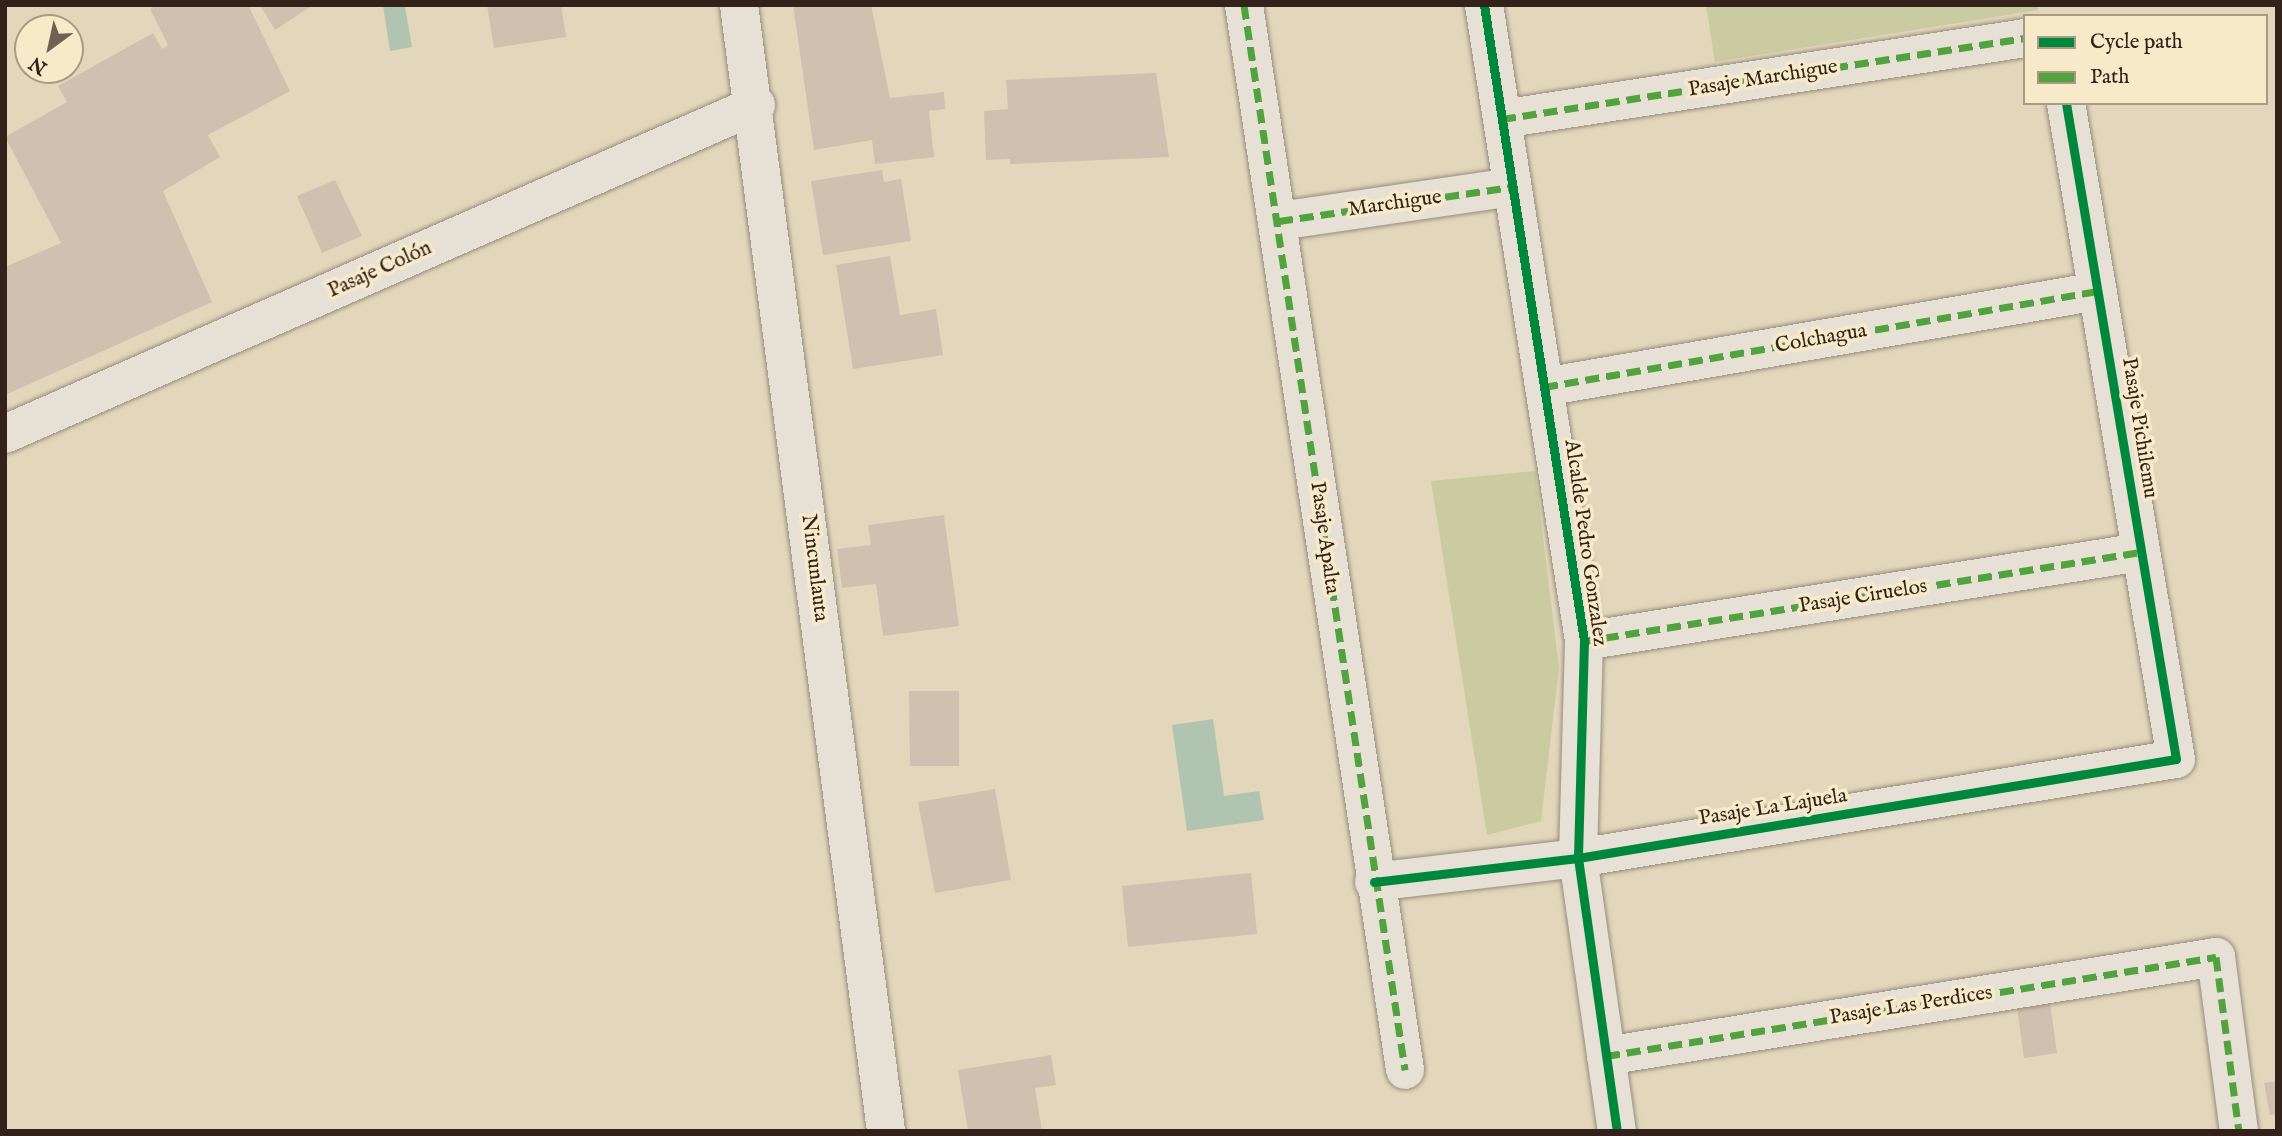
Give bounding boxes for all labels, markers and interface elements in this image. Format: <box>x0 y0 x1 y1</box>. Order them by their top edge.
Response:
north arrow <box>14 14 84 84</box>
legend <box>2023 14 2268 105</box>
text: Cycle path <box>2090 29 2183 56</box>
text: N <box>25 50 52 79</box>
street label: Pasaje Marchigue <box>1686 55 1840 103</box>
text: Path <box>2090 64 2129 91</box>
street label: Marchigue <box>1347 185 1443 223</box>
street label: Pasaje Colón <box>324 236 436 304</box>
street label: Colchagua <box>1773 319 1869 359</box>
street label: Pasaje Pichilemu <box>2115 356 2163 500</box>
street label: Alcalde Pedro Gonzalez <box>1558 438 1612 648</box>
street label: Pasaje Apalta <box>1304 480 1344 596</box>
street label: Nincunlauta <box>795 513 833 623</box>
street label: Pasaje Ciruelos <box>1797 574 1929 620</box>
street label: Pasaje La Lajuela <box>1697 784 1849 832</box>
street label: Pasaje Las Perdices <box>1828 981 1994 1031</box>

